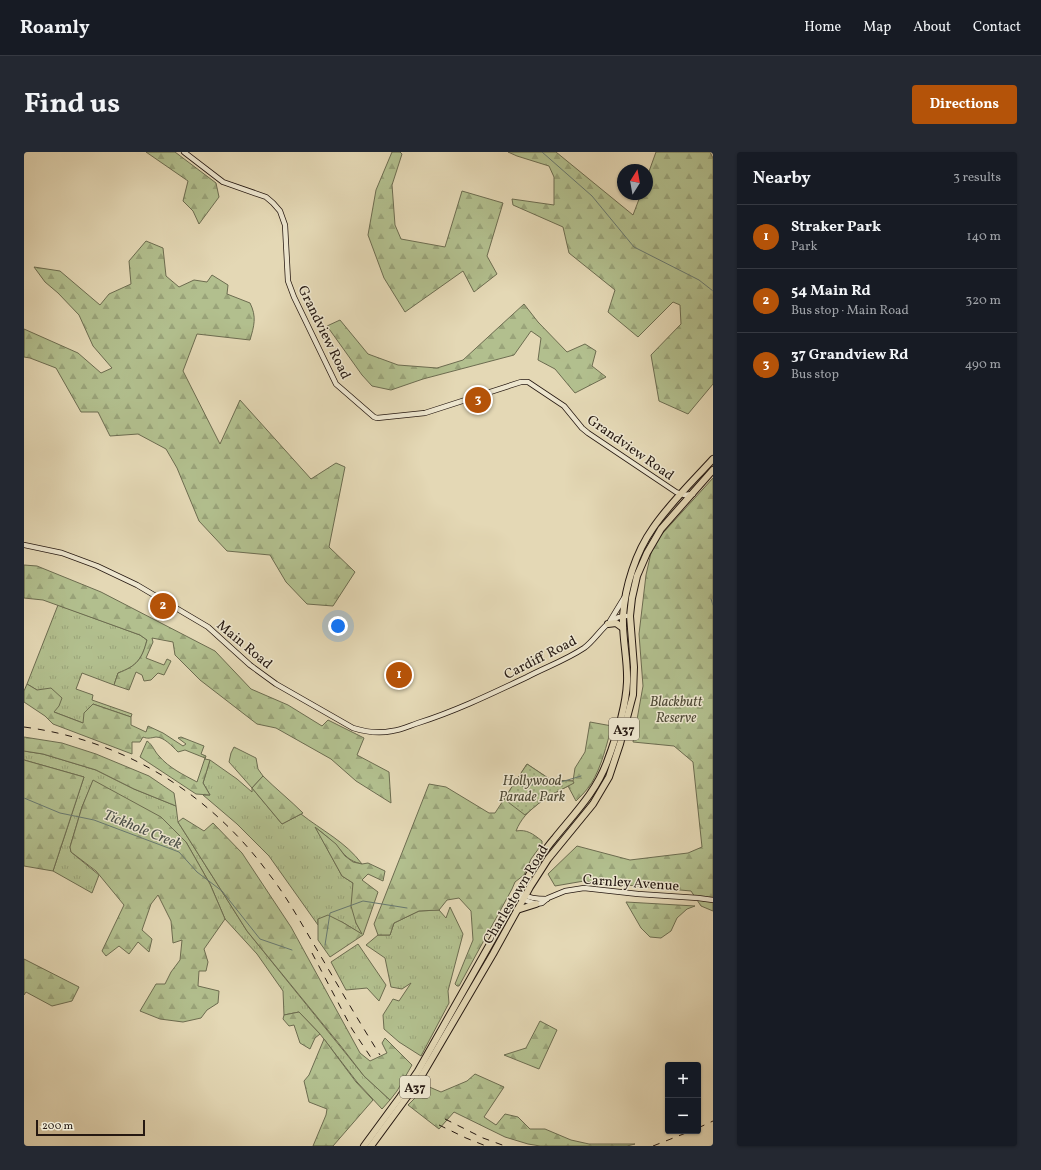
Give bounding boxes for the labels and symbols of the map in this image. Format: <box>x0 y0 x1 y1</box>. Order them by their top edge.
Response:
north arrow <box>617 164 653 200</box>
street label: Grandview Road <box>293 283 355 383</box>
pin: 3 <box>465 385 491 415</box>
street label: Grandview Road <box>583 411 678 485</box>
pin: 2 <box>150 591 176 621</box>
street label: Main Road <box>212 616 276 674</box>
your location <box>328 616 348 636</box>
street label: Cardiff Road <box>501 632 580 685</box>
pin: 1 <box>386 660 412 690</box>
park label: Blackbutt Reserve <box>650 693 703 728</box>
road number: A37 <box>609 718 639 740</box>
park label: Hollywood Parade Park <box>499 772 566 807</box>
water label: Tickhole Creek <box>100 805 185 856</box>
street label: Charlestown Road <box>479 841 554 948</box>
street label: Carnley Avenue <box>582 871 680 896</box>
road number: A37 <box>400 1076 430 1098</box>
scale bar <box>36 1118 145 1137</box>

